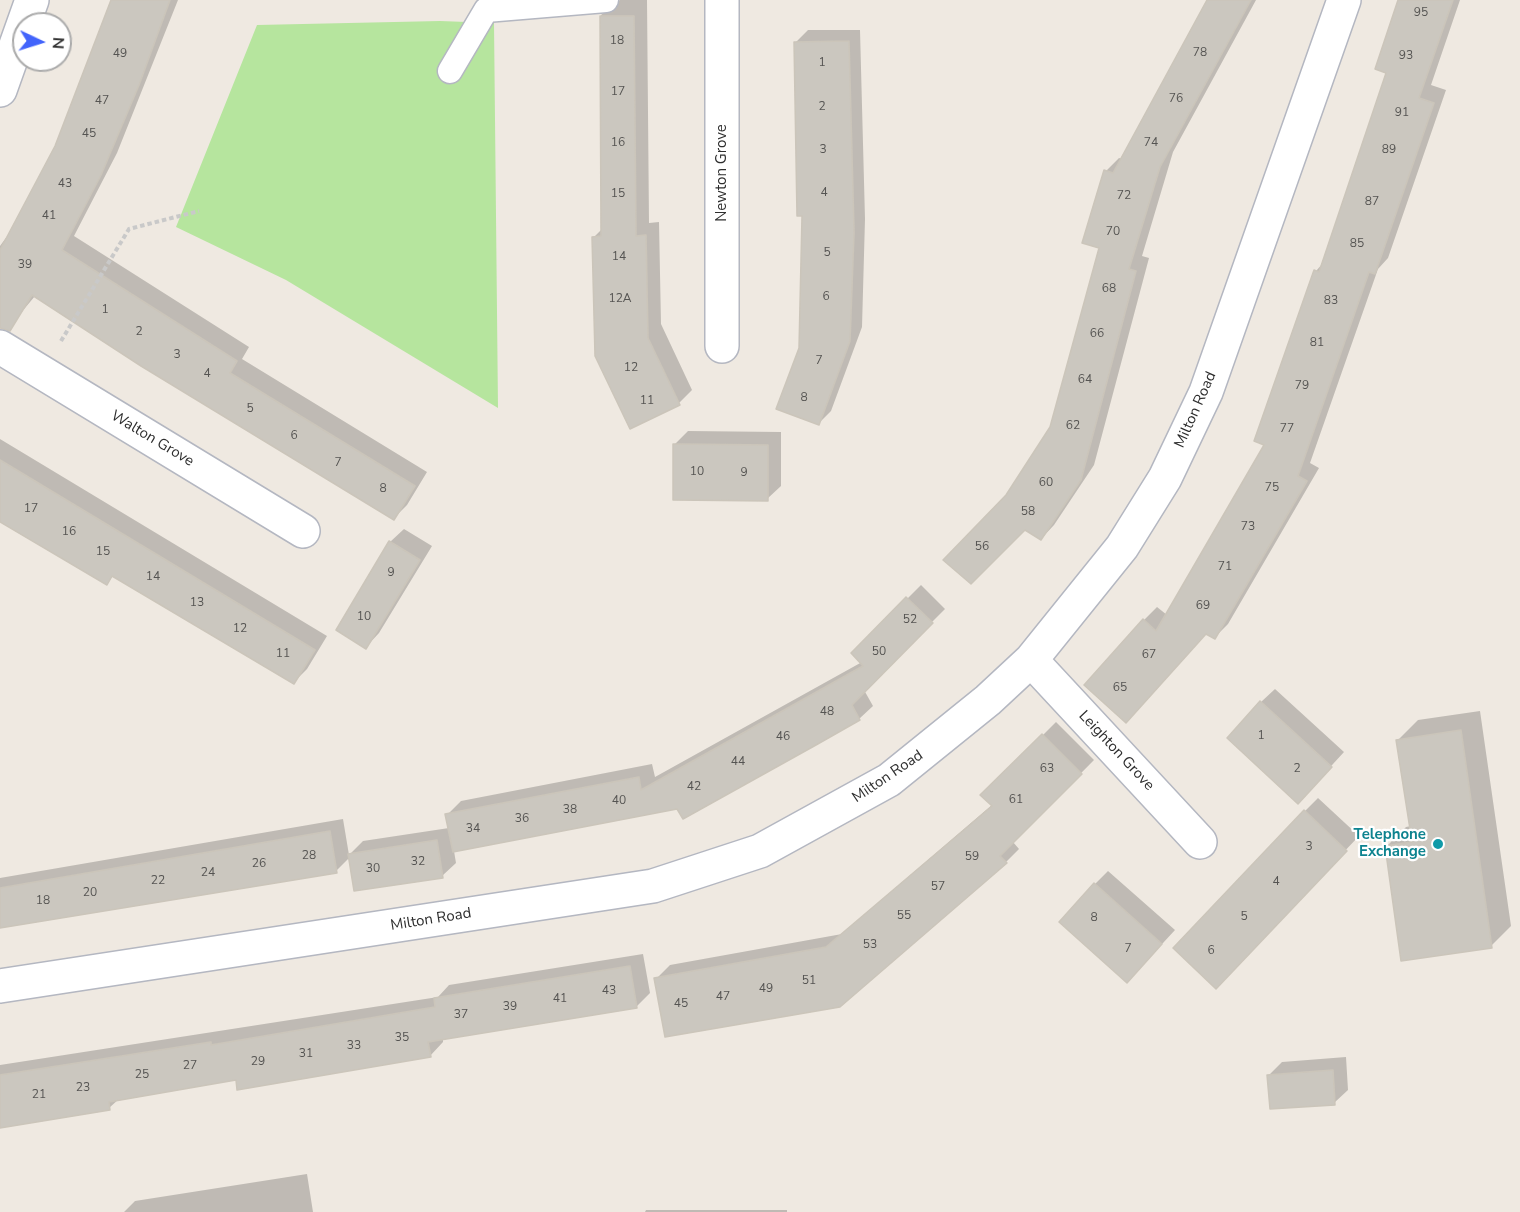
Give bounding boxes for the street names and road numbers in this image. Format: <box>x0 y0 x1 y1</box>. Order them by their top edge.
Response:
street label: Newton Grove <box>713 124 731 222</box>
street label: Milton Road <box>1171 369 1221 451</box>
street label: Walton Grove <box>107 407 197 471</box>
street label: Leighton Grove <box>1074 707 1158 795</box>
street label: Milton Road <box>849 747 927 807</box>
street label: Milton Road <box>389 905 473 935</box>

